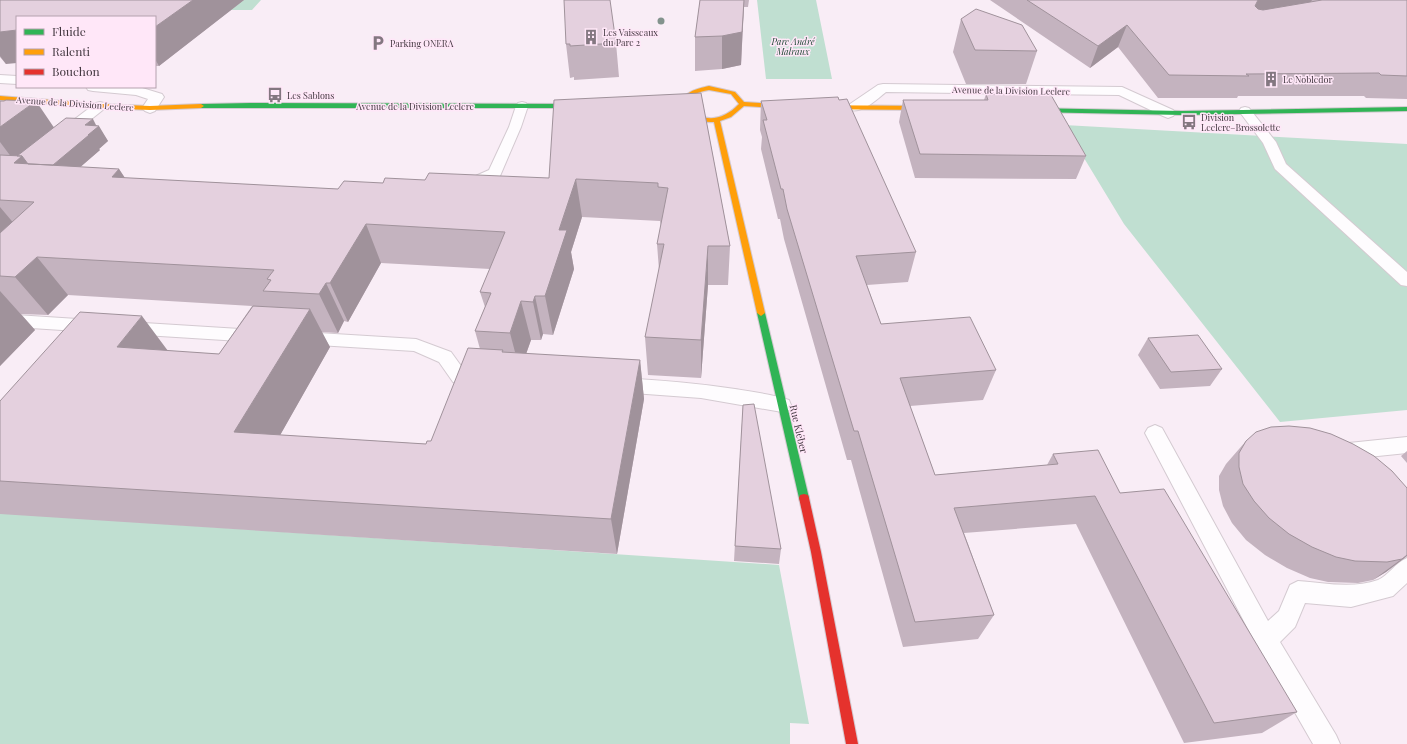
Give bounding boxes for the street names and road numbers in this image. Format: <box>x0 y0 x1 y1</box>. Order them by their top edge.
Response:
street label: Avenue de la Division Leclerc <box>951 83 1071 97</box>
street label: Avenue de la Division Leclerc <box>15 93 135 113</box>
street label: Avenue de la Division Leclerc <box>355 100 474 112</box>
street label: Rue Kléber <box>787 403 811 455</box>

